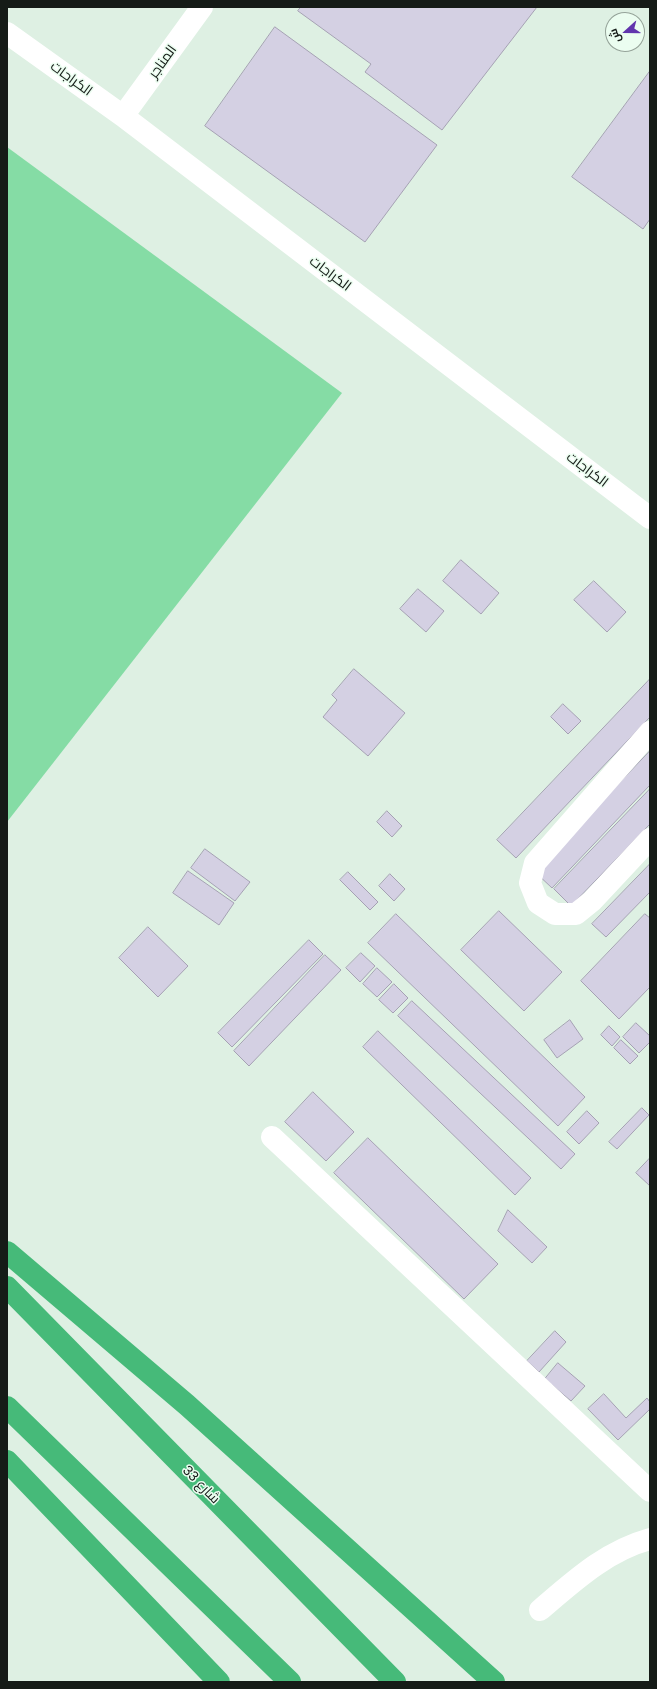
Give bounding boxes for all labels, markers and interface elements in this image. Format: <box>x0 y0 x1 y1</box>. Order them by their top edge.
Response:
north arrow <box>605 12 645 52</box>
text: ش <box>607 27 623 45</box>
street label: المناجر <box>145 42 181 82</box>
street label: الكراجات <box>47 58 95 100</box>
street label: الكراجات <box>306 253 354 295</box>
street label: الكراجات <box>563 449 611 491</box>
street label: شارع 33 <box>179 1462 223 1508</box>

